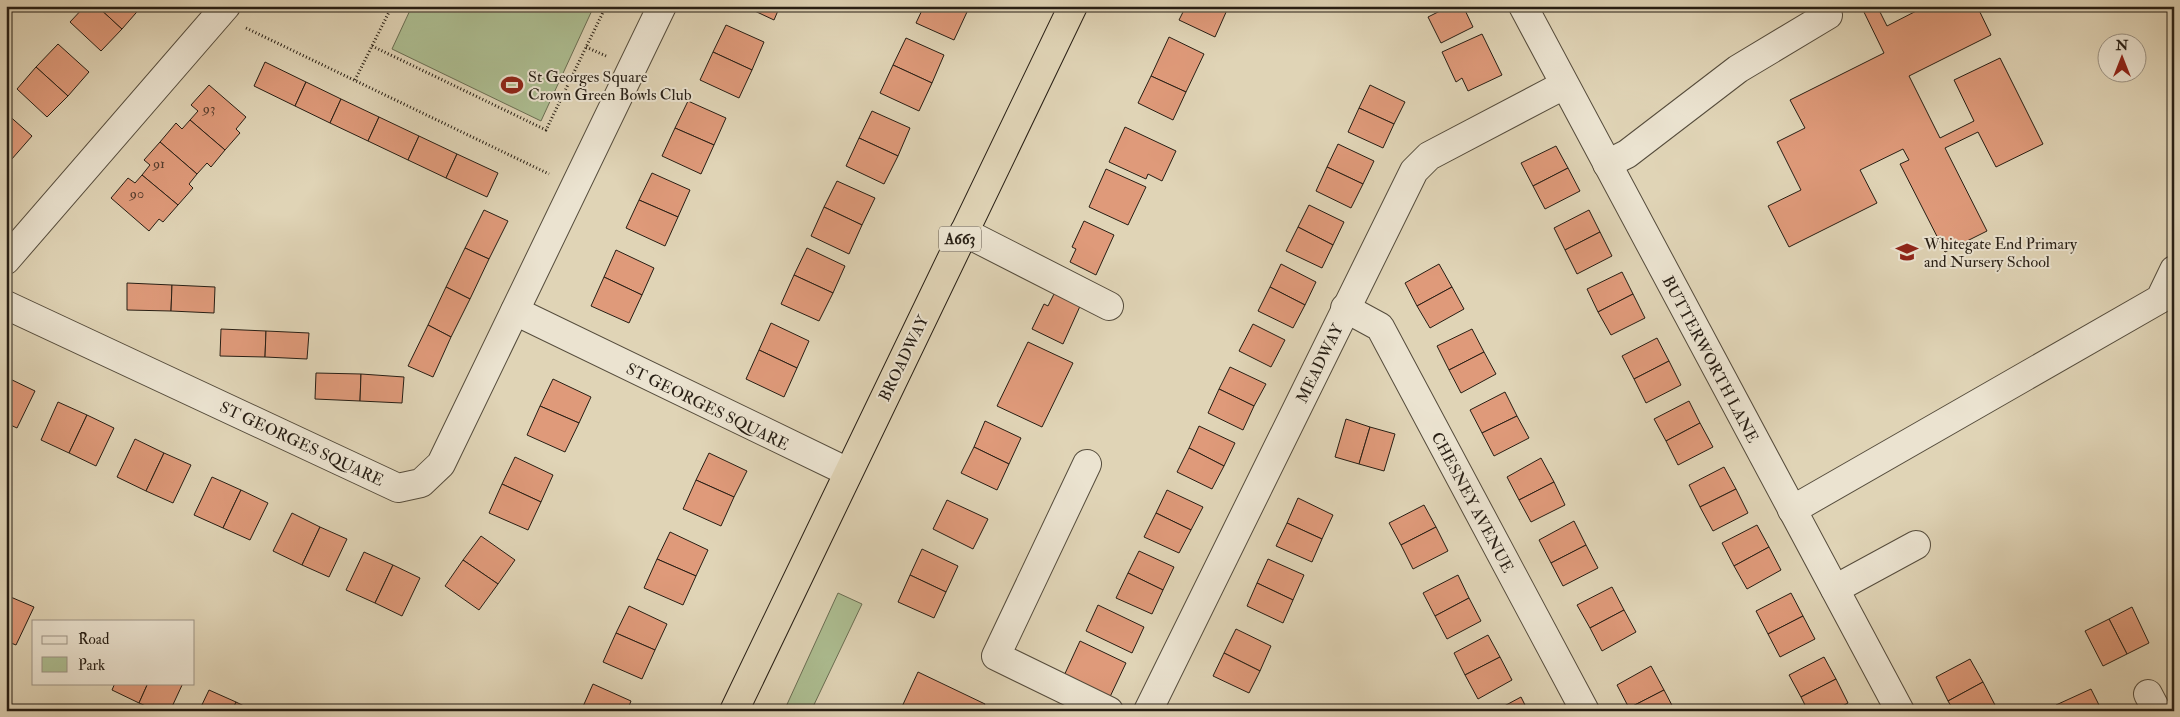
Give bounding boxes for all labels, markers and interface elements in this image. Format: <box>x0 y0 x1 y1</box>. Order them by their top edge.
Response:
north arrow <box>2098 32 2148 82</box>
text: N <box>2115 37 2129 54</box>
place label: St Georges Square Crown Green Bowls Club <box>528 67 692 105</box>
sports icon: St Georges Square Crown Green Bowls Club <box>499 72 525 98</box>
house number: 93 <box>202 100 215 117</box>
house number: 91 <box>152 155 165 172</box>
house number: 90 <box>129 185 144 202</box>
road number: A663 <box>939 226 981 252</box>
place label: Whitegate End Primary and Nursery School <box>1923 234 2078 272</box>
school or university icon: Whitegate End Primary and Nursery School <box>1894 239 1920 265</box>
street label: BUTTERWORTH LANE <box>1658 273 1763 446</box>
street label: BROADWAY <box>874 311 934 405</box>
street label: MEADWAY <box>1292 320 1348 406</box>
street label: ST GEORGES SQUARE <box>623 359 792 455</box>
street label: ST GEORGES SQUARE <box>216 397 387 491</box>
street label: CHESNEY AVENUE <box>1427 429 1518 576</box>
legend <box>32 620 195 684</box>
text: Road <box>78 630 110 649</box>
text: Park <box>78 656 105 675</box>

